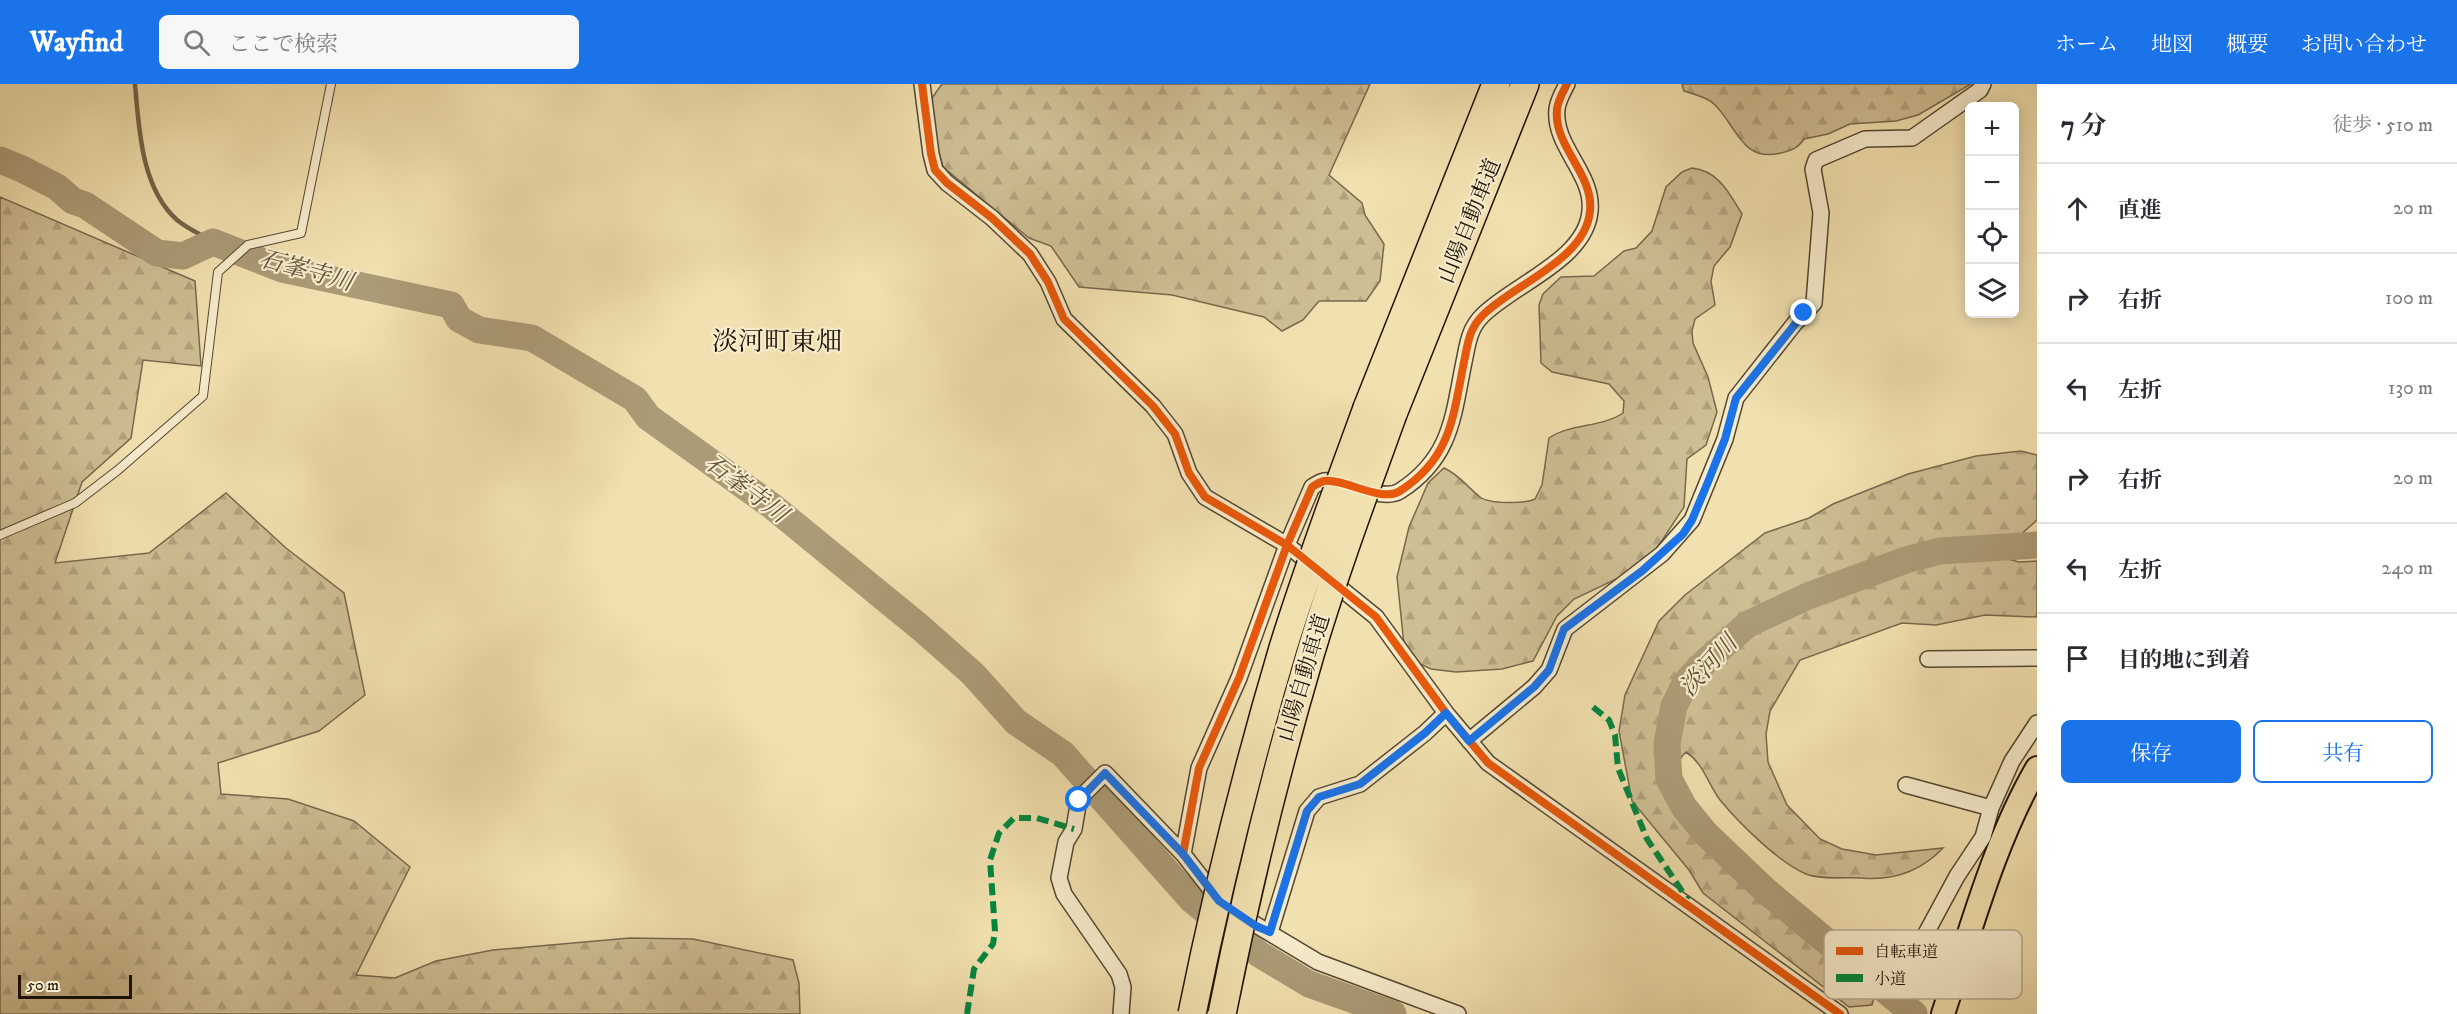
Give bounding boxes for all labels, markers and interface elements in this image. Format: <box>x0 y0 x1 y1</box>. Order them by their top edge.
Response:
search box <box>159 15 579 69</box>
text: Wayfind <box>30 25 123 60</box>
icon: search <box>180 26 213 59</box>
text: ここで検索 <box>228 31 338 58</box>
text: ホーム <box>2055 32 2118 58</box>
text: 地図 <box>2151 32 2193 58</box>
text: 概要 <box>2226 32 2268 58</box>
text: お問い合わせ <box>2301 32 2427 58</box>
map controls <box>1965 102 2019 318</box>
button: + <box>1965 102 2019 156</box>
text: 7 分 <box>2061 110 2106 143</box>
text: 徒歩 · 510 m <box>2332 113 2433 138</box>
street label: 山陽自動車道 <box>1433 155 1507 287</box>
button: − <box>1965 156 2019 210</box>
icon: ahead <box>2061 192 2094 225</box>
text: 20 m <box>2393 196 2433 221</box>
text: 直進 <box>2118 197 2162 224</box>
button: locate <box>1965 210 2019 264</box>
water label: 石峯寺川 <box>256 244 359 299</box>
button: layers <box>1965 264 2019 318</box>
icon: right <box>2061 282 2094 315</box>
text: 100 m <box>2385 286 2433 311</box>
text: 右折 <box>2118 287 2162 314</box>
route end <box>1790 299 1816 325</box>
district label: 淡河町東畑 <box>712 326 842 359</box>
icon: left <box>2061 372 2094 405</box>
text: 130 m <box>2388 376 2433 401</box>
text: 左折 <box>2118 377 2162 404</box>
water label: 石峯寺川 <box>699 448 796 532</box>
icon: right <box>2061 462 2094 495</box>
text: 20 m <box>2393 466 2433 491</box>
text: 右折 <box>2118 467 2162 494</box>
icon: left <box>2061 552 2094 585</box>
text: 240 m <box>2382 556 2433 581</box>
text: 左折 <box>2118 557 2162 584</box>
street label: 山陽自動車道 <box>1272 611 1336 745</box>
water label: 淡河川 <box>1674 627 1746 703</box>
icon: arrive <box>2061 642 2094 675</box>
text: 目的地に到着 <box>2118 647 2250 674</box>
button: 保存 <box>2061 720 2241 783</box>
button: 共有 <box>2253 720 2433 783</box>
route start <box>1065 786 1091 812</box>
legend <box>1824 930 2022 999</box>
text: 自転車道 <box>1874 942 1938 962</box>
text: 小道 <box>1874 969 1906 989</box>
scale bar <box>18 972 132 1000</box>
text: 50 m <box>27 975 59 995</box>

